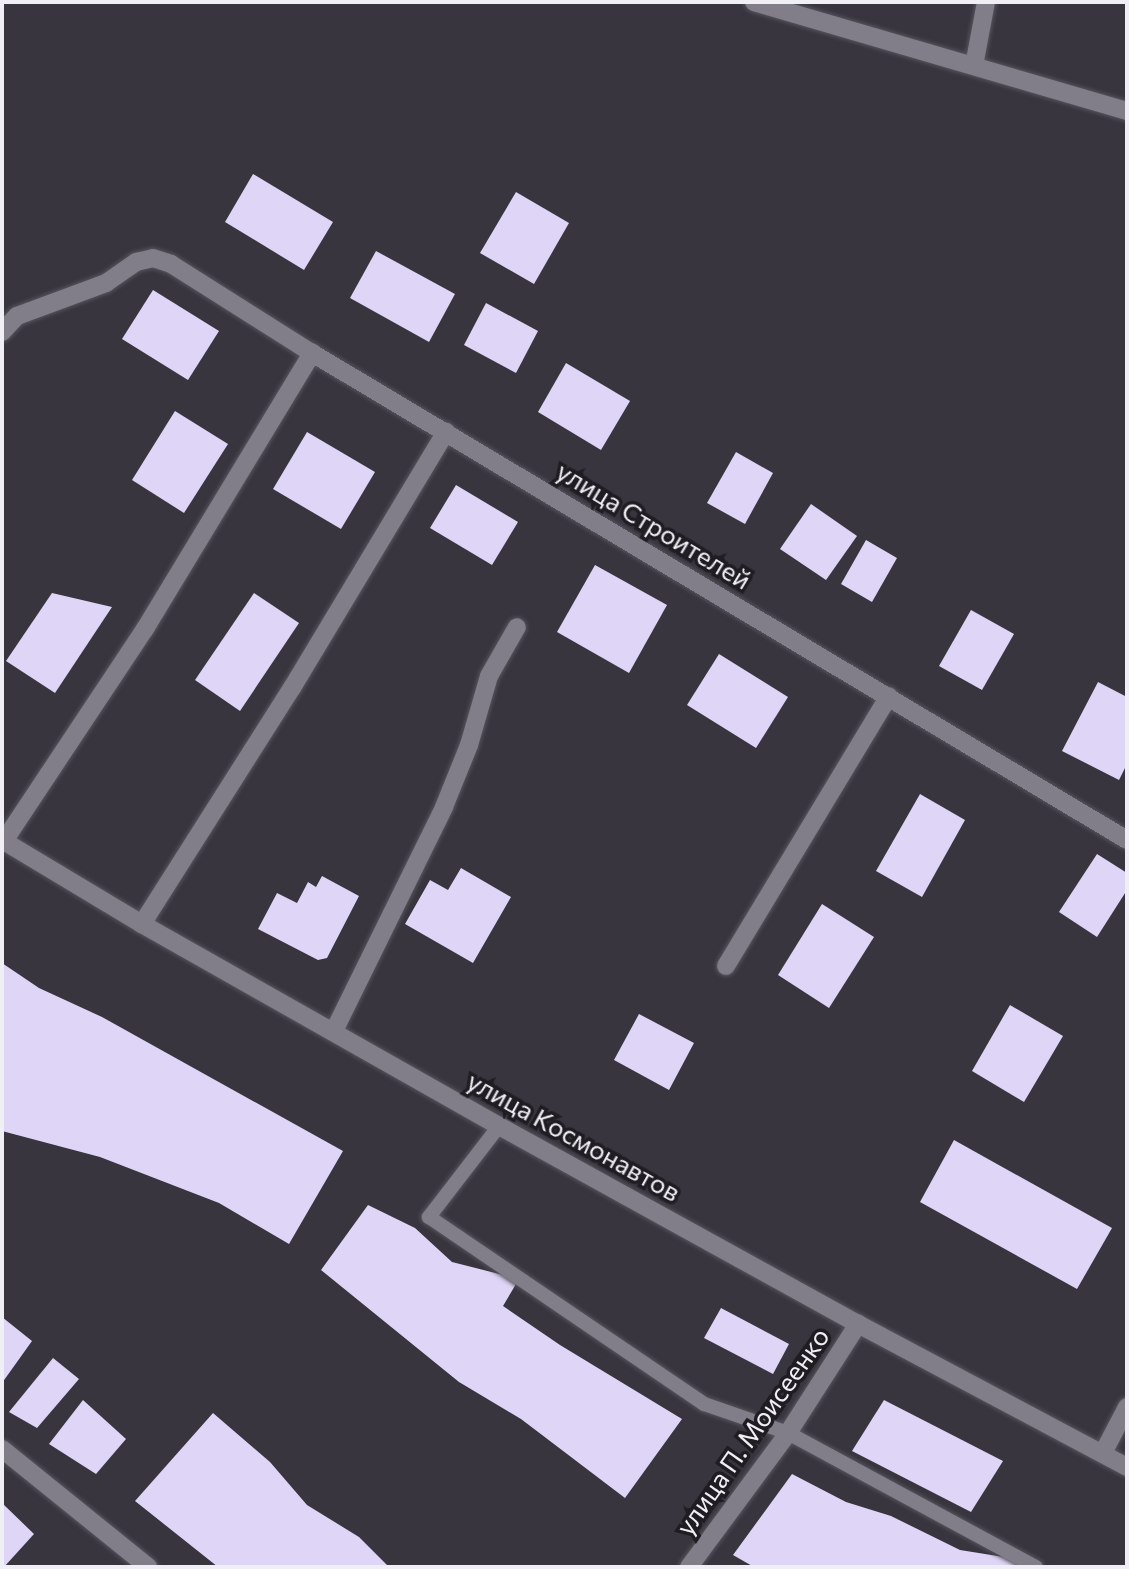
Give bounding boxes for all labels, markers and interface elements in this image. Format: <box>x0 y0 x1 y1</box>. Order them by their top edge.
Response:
street label: улица Строителей <box>551 455 757 595</box>
street label: улица Космонавтов <box>462 1065 686 1207</box>
street label: улица П. Моисеенко <box>669 1321 835 1541</box>

